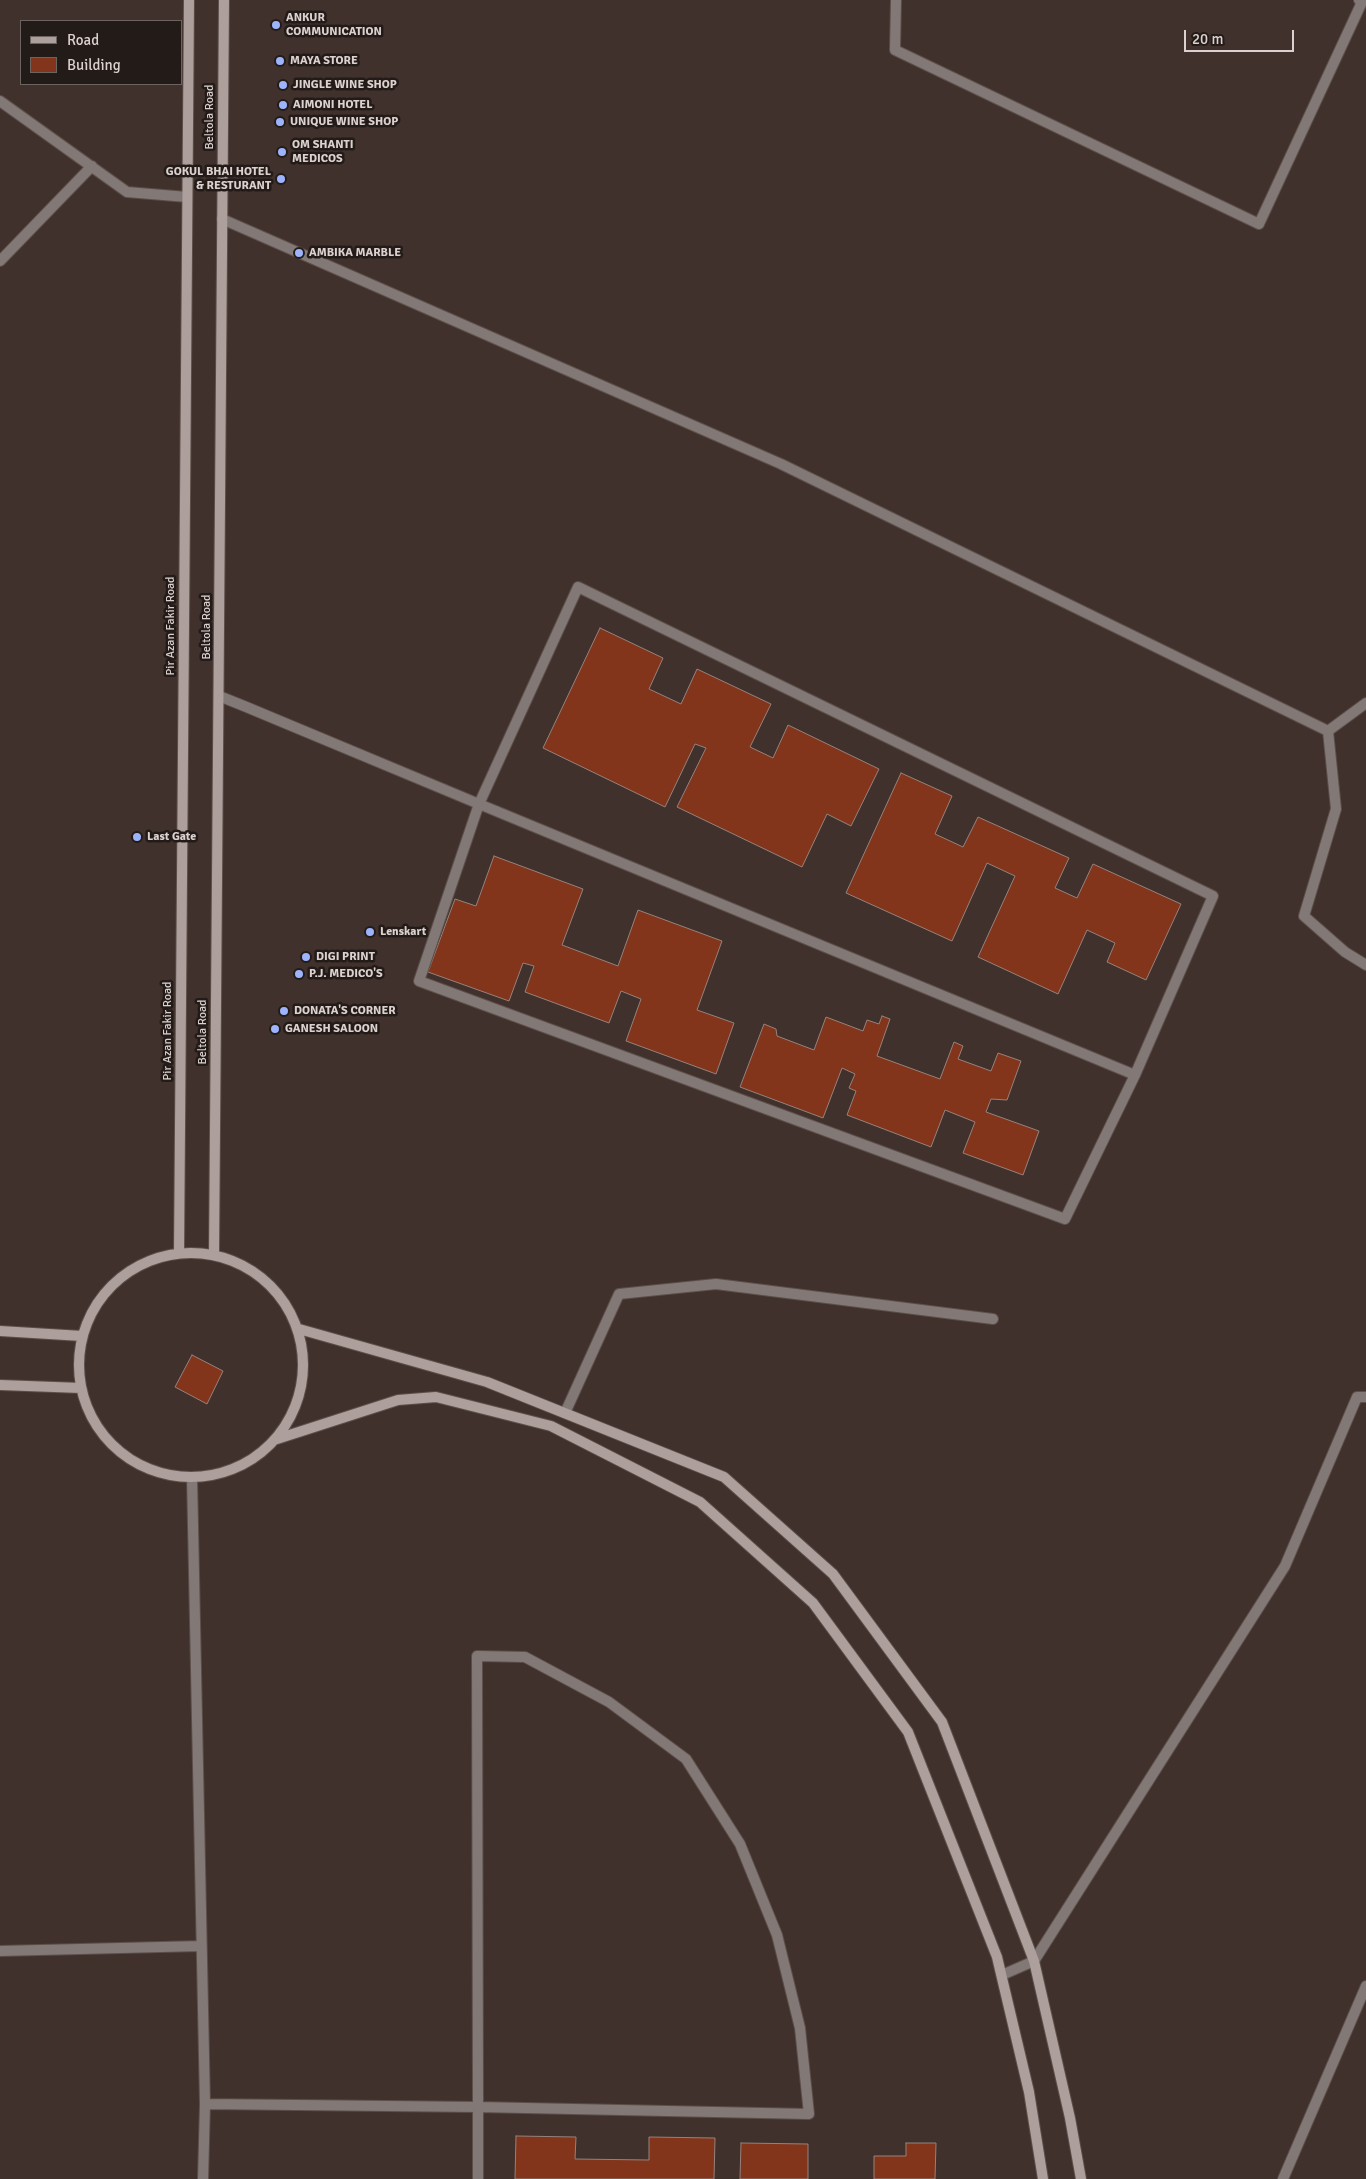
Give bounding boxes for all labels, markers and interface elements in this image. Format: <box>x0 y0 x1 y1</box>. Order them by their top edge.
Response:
place label: ANKUR COMMUNICATION <box>286 11 382 39</box>
marker: ANKUR COMMUNICATION <box>270 19 282 31</box>
legend <box>20 20 182 85</box>
scale bar <box>1186 20 1296 52</box>
text: 20 m <box>1192 30 1223 48</box>
text: Road <box>67 31 99 49</box>
place label: MAYA STORE <box>290 54 358 68</box>
marker: MAYA STORE <box>274 55 286 67</box>
text: Building <box>67 56 121 74</box>
place label: JINGLE WINE SHOP <box>293 78 397 92</box>
marker: JINGLE WINE SHOP <box>277 79 289 91</box>
street label: Beltola Road <box>203 85 217 149</box>
place label: AIMONI HOTEL <box>293 98 373 112</box>
marker: AIMONI HOTEL <box>277 99 289 111</box>
place label: UNIQUE WINE SHOP <box>290 115 398 129</box>
marker: UNIQUE WINE SHOP <box>274 116 286 128</box>
place label: OM SHANTI MEDICOS <box>292 138 353 166</box>
marker: OM SHANTI MEDICOS <box>276 146 288 158</box>
place label: GOKUL BHAI HOTEL & RESTURANT <box>166 165 271 193</box>
marker: GOKUL BHAI HOTEL & RESTURANT <box>275 173 287 185</box>
place label: AMBIKA MARBLE <box>309 246 401 260</box>
marker: AMBIKA MARBLE <box>293 247 305 259</box>
street label: Pir Azan Fakir Road <box>164 577 178 675</box>
street label: Beltola Road <box>200 595 214 659</box>
place label: Last Gate <box>147 830 196 844</box>
marker: Last Gate <box>131 831 143 843</box>
place label: Lenskart <box>380 925 426 939</box>
marker: Lenskart <box>364 926 376 938</box>
place label: DIGI PRINT <box>316 950 375 964</box>
marker: DIGI PRINT <box>300 951 312 963</box>
place label: P.J. MEDICO'S <box>309 967 383 981</box>
marker: P.J. MEDICO'S <box>293 968 305 980</box>
street label: Pir Azan Fakir Road <box>161 982 175 1080</box>
street label: Beltola Road <box>196 1000 210 1064</box>
place label: DONATA'S CORNER <box>294 1004 396 1018</box>
marker: DONATA'S CORNER <box>278 1005 290 1017</box>
place label: GANESH SALOON <box>285 1022 378 1036</box>
marker: GANESH SALOON <box>269 1023 281 1035</box>

